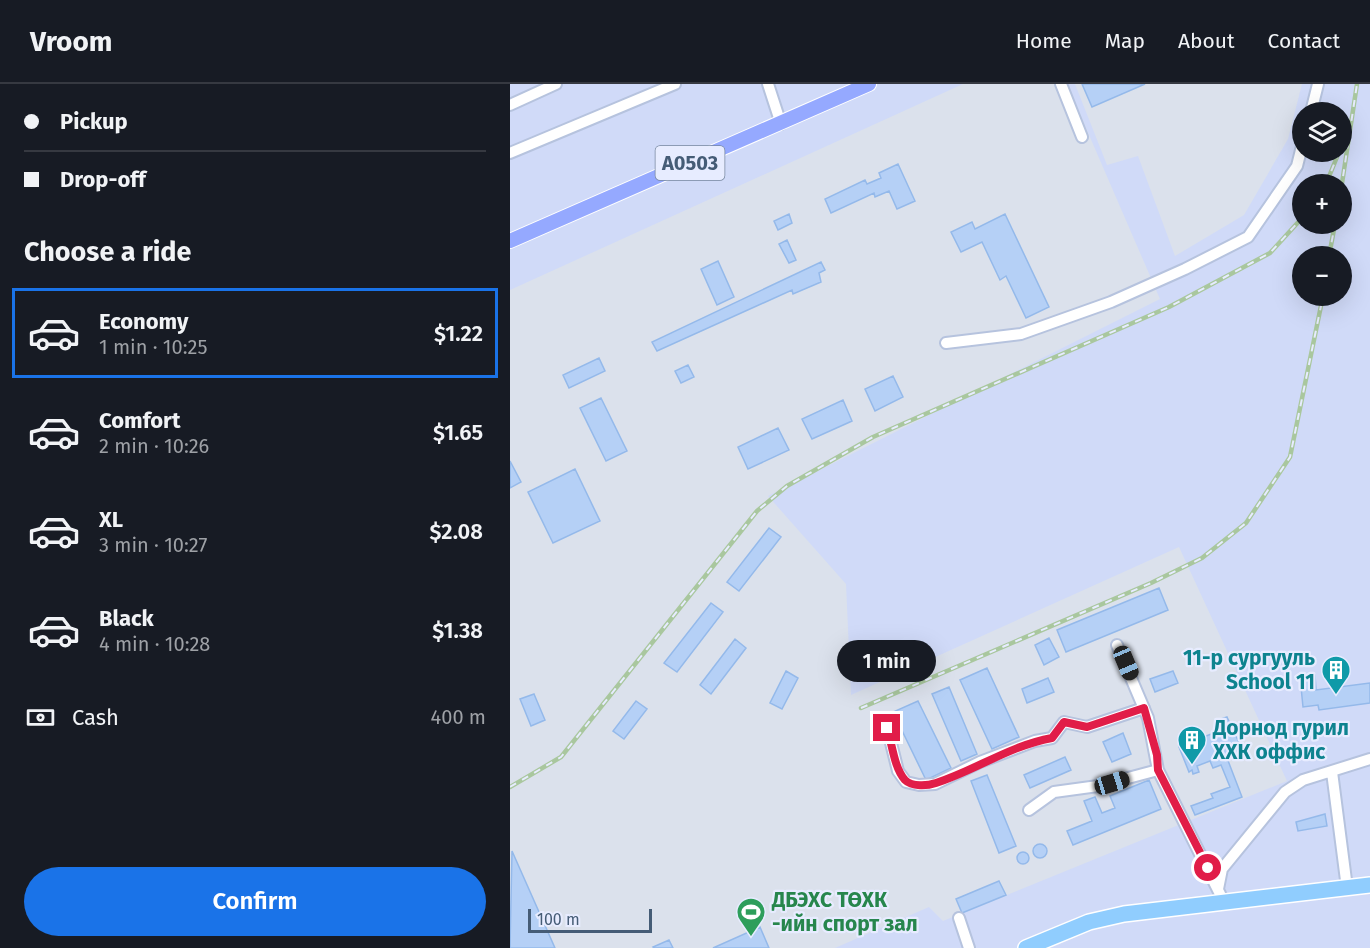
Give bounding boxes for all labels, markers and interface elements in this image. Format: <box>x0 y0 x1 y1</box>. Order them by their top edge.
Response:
text: Vroom <box>30 25 112 58</box>
text: Home <box>1016 28 1072 54</box>
text: Map <box>1105 28 1145 54</box>
text: About <box>1178 28 1235 54</box>
text: Contact <box>1268 28 1340 54</box>
map controls <box>1292 102 1352 306</box>
button: layers <box>1292 102 1352 162</box>
text: Pickup <box>60 108 128 135</box>
road number: A0503 <box>656 146 724 180</box>
text: Drop-off <box>60 166 146 193</box>
button: + <box>1292 174 1352 234</box>
text: Choose a ride <box>24 236 191 268</box>
button: − <box>1292 246 1352 306</box>
icon: car <box>27 306 81 360</box>
text: Economy <box>99 308 188 335</box>
text: $1.22 <box>434 320 483 347</box>
text: 1 min · 10:25 <box>99 335 207 359</box>
icon: car <box>27 405 81 459</box>
text: Comfort <box>99 407 180 434</box>
text: $1.65 <box>433 419 483 446</box>
text: 2 min · 10:26 <box>99 434 209 458</box>
icon: car <box>27 504 81 558</box>
text: XL <box>99 506 123 533</box>
text: $2.08 <box>430 518 483 545</box>
text: 3 min · 10:27 <box>99 533 207 557</box>
icon: car <box>27 603 81 657</box>
text: Black <box>99 605 154 632</box>
text: $1.38 <box>432 617 483 644</box>
text: 4 min · 10:28 <box>99 632 210 656</box>
callout: 1 min <box>838 641 937 683</box>
car <box>1111 643 1141 683</box>
place label: 11-р сургууль School 11 <box>1183 645 1315 695</box>
text: 1 min <box>862 649 911 673</box>
building icon: 11-р сургууль School 11 <box>1320 654 1352 696</box>
icon: cash <box>24 701 57 734</box>
text: Cash <box>72 704 119 731</box>
text: 400 m <box>431 705 486 729</box>
route end <box>873 714 900 741</box>
place label: Дорнод гурил ХХК оффис <box>1212 715 1349 765</box>
building icon: Дорнод гурил ХХК оффис <box>1176 724 1208 766</box>
car <box>1092 769 1132 797</box>
route start <box>1194 854 1221 881</box>
button: Confirm <box>24 867 486 936</box>
place label: ДБЭХС ТӨХК -ийн спорт зал <box>771 887 918 937</box>
sports icon: ДБЭХС ТӨХК -ийн спорт зал <box>735 896 767 938</box>
scale bar <box>528 906 652 934</box>
text: 100 m <box>537 910 580 929</box>

